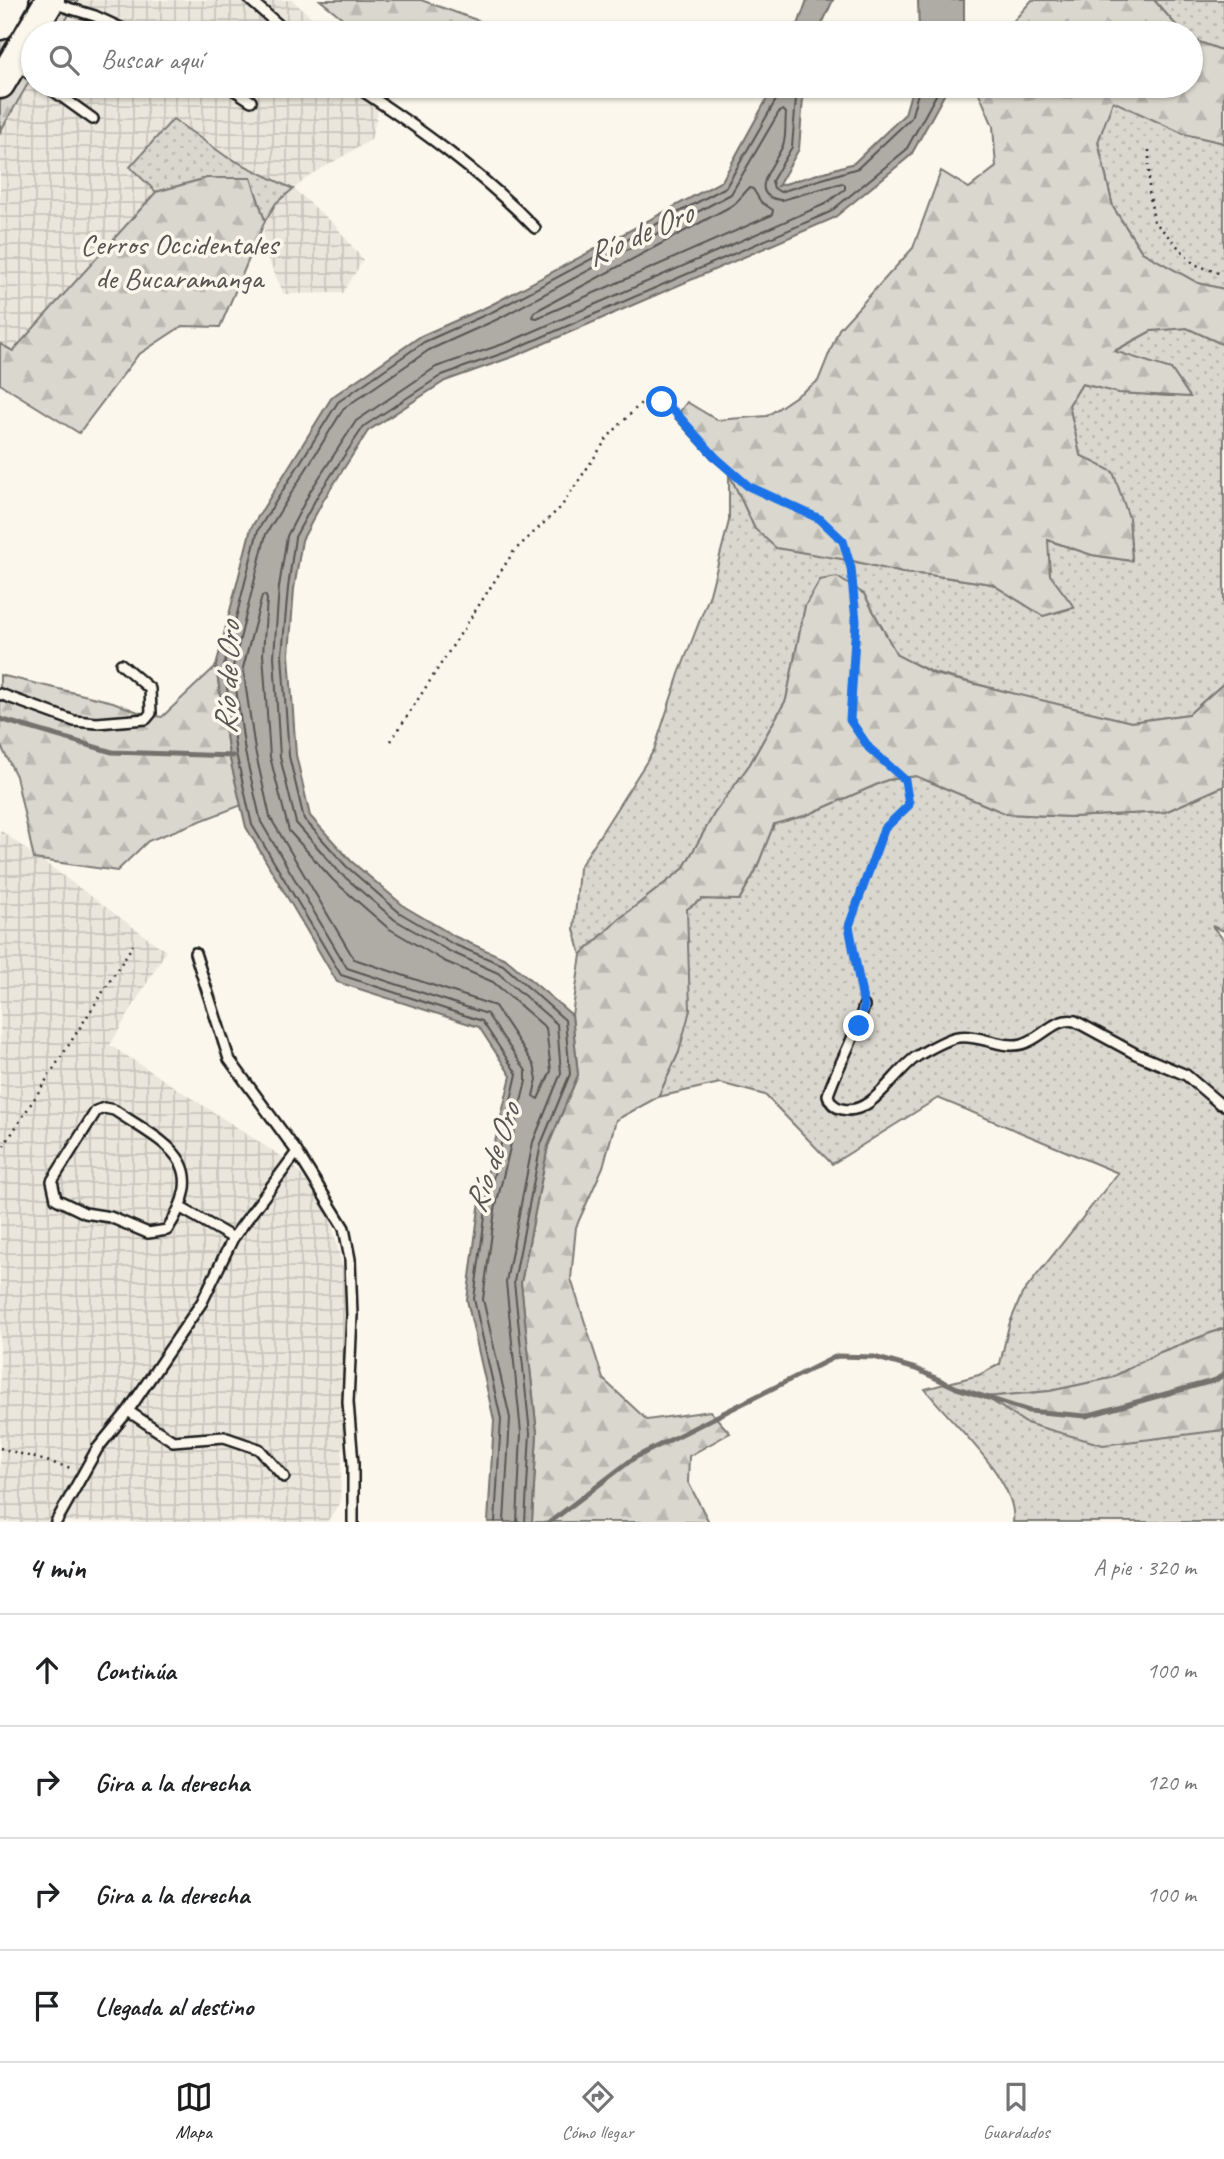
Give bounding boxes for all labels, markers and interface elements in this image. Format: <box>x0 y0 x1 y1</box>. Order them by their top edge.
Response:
search box <box>21 21 1203 98</box>
icon: search <box>45 41 83 79</box>
text: Buscar aquí <box>101 43 203 76</box>
water label: Río de Oro <box>580 191 702 275</box>
park label: Cerros Occidentales de Bucaramanga <box>80 225 280 297</box>
route start <box>646 386 677 417</box>
water label: Río de Oro <box>205 618 250 734</box>
route end <box>843 1010 874 1041</box>
water label: Río de Oro <box>454 1095 531 1217</box>
text: 4 min <box>28 1549 85 1587</box>
text: A pie · 320 m <box>1093 1553 1196 1582</box>
icon: ahead <box>28 1651 66 1689</box>
text: Continúa <box>95 1654 176 1687</box>
text: 100 m <box>1147 1656 1196 1685</box>
icon: right <box>28 1763 66 1801</box>
text: Gira a la derecha <box>95 1766 249 1799</box>
text: 120 m <box>1147 1768 1196 1797</box>
icon: right <box>28 1875 66 1913</box>
text: Gira a la derecha <box>95 1878 249 1911</box>
text: 100 m <box>1147 1880 1196 1909</box>
icon: arrive <box>28 1987 66 2025</box>
text: Llegada al destino <box>95 1990 253 2023</box>
tab: Mapa <box>175 2078 213 2144</box>
tab: Cómo llegar <box>562 2078 634 2144</box>
tab: Guardados <box>983 2078 1049 2144</box>

